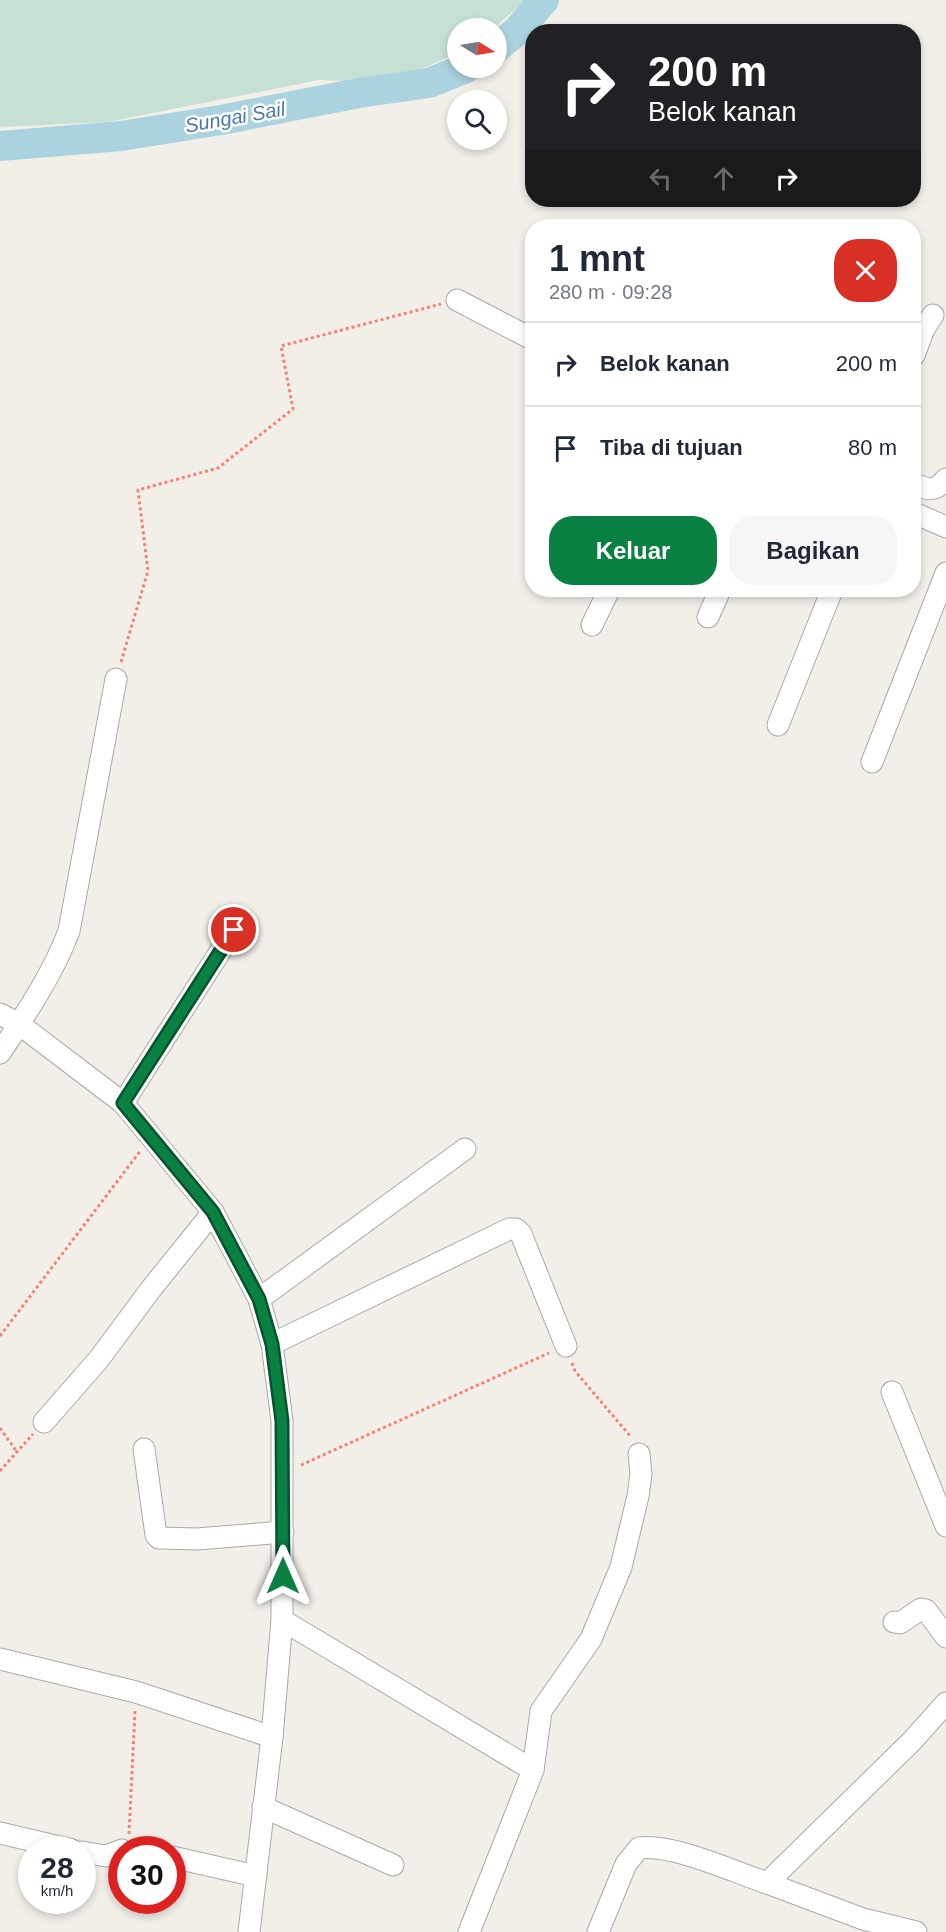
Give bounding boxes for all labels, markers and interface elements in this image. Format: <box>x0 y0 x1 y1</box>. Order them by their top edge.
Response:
north arrow <box>447 18 507 78</box>
map controls <box>447 18 507 150</box>
icon: right <box>549 48 627 126</box>
text: 200 m <box>648 48 767 95</box>
button: search <box>447 90 507 150</box>
water label: Sungai Sail <box>183 97 287 137</box>
text: Belok kanan <box>648 97 797 127</box>
icon: left <box>644 162 677 195</box>
icon: ahead <box>707 162 740 195</box>
icon: right <box>770 162 803 195</box>
text: 1 mnt <box>549 238 645 279</box>
button: close <box>834 239 897 302</box>
text: 280 m · 09:28 <box>549 281 672 303</box>
icon: right <box>549 348 582 381</box>
text: Belok kanan <box>600 351 730 376</box>
text: 200 m <box>836 351 897 376</box>
icon: arrive <box>549 432 582 465</box>
text: Tiba di tujuan <box>600 435 743 460</box>
text: 80 m <box>848 435 897 460</box>
button: Keluar <box>549 516 717 585</box>
button: Bagikan <box>729 516 897 585</box>
pin <box>208 904 259 955</box>
icon: arrive <box>217 913 250 946</box>
position arrow <box>251 1544 315 1608</box>
speed limit sign: 30 <box>108 1836 186 1914</box>
text: 28 <box>40 1851 74 1884</box>
text: km/h <box>41 1882 73 1899</box>

